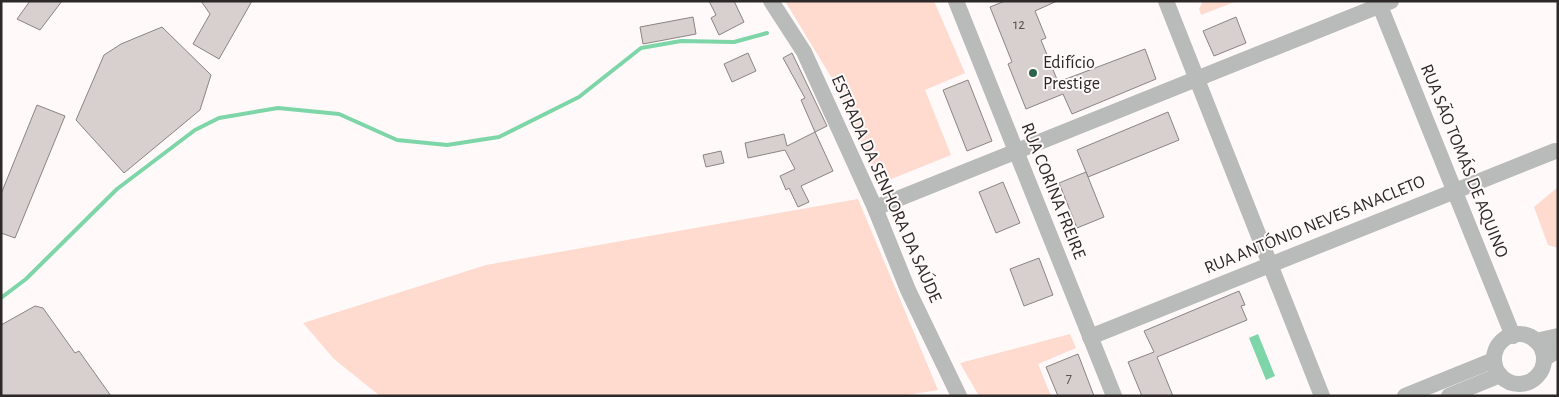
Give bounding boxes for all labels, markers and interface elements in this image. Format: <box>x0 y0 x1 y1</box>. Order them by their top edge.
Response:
house number: 12 <box>1013 17 1025 32</box>
place label: Edifício Prestige <box>1043 54 1100 93</box>
street label: RUA SÃO TOMÁS DE AQUINO <box>1417 61 1514 260</box>
marker: Edifício Prestige <box>1027 67 1039 79</box>
street label: ESTRADA DA SENHORA DA SAÚDE <box>828 71 947 306</box>
street label: RUA CORINA FREIRE <box>1017 120 1089 262</box>
street label: RUA ANTÓNIO NEVES ANACLETO <box>1201 170 1428 278</box>
house number: 7 <box>1066 371 1072 386</box>

